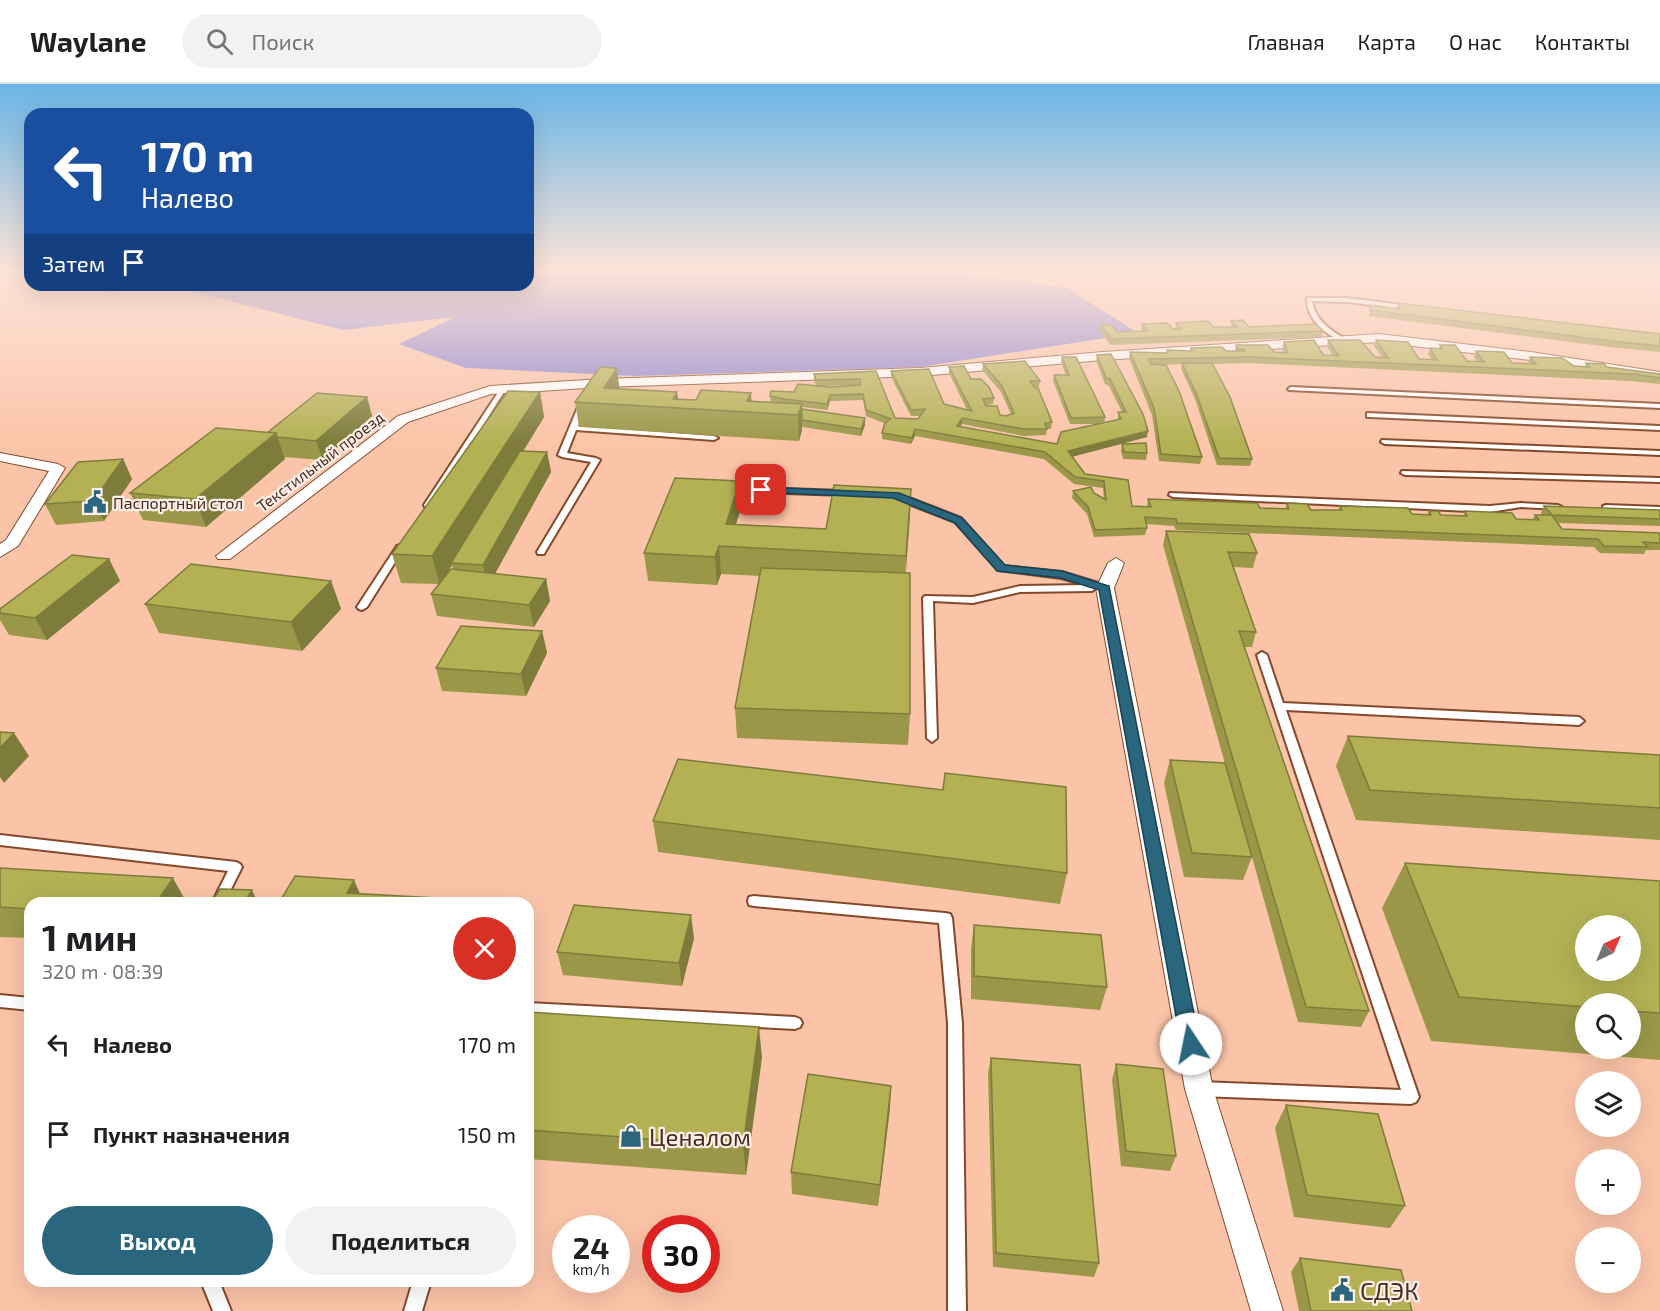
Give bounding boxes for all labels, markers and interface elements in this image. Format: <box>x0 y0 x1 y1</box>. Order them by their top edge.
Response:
search box <box>182 14 602 68</box>
text: Waylane <box>30 24 146 58</box>
icon: search <box>203 25 236 58</box>
text: Поиск <box>251 28 314 54</box>
text: Главная <box>1248 29 1325 54</box>
text: Карта <box>1358 29 1416 54</box>
text: О нас <box>1449 29 1502 54</box>
text: Контакты <box>1535 29 1630 54</box>
text: 170 m <box>141 130 254 180</box>
icon: left <box>42 132 120 210</box>
text: Налево <box>141 181 234 213</box>
icon: arrive <box>117 246 150 279</box>
text: Затем <box>42 250 105 276</box>
street label: Текстильный проезд <box>253 407 387 515</box>
pin <box>735 464 786 515</box>
icon: arrive <box>744 473 777 506</box>
public building icon: Паспортный стол <box>82 489 108 515</box>
place label: Паспортный стол <box>113 493 243 512</box>
text: 1 мин <box>42 915 137 958</box>
north arrow <box>1575 915 1641 981</box>
map controls <box>1575 915 1641 1293</box>
button: close <box>453 917 516 980</box>
text: 320 m · 08:39 <box>42 959 164 983</box>
button: search <box>1575 993 1641 1059</box>
position arrow <box>1159 1012 1223 1076</box>
icon: left <box>42 1028 75 1061</box>
text: Налево <box>93 1031 172 1057</box>
text: 170 m <box>459 1031 516 1057</box>
button: layers <box>1575 1071 1641 1137</box>
icon: arrive <box>42 1118 75 1151</box>
text: Пункт назначения <box>93 1121 290 1147</box>
text: 150 m <box>458 1121 516 1147</box>
place label: Ценалом <box>649 1122 751 1151</box>
shop icon: Ценалом <box>618 1123 644 1149</box>
button: + <box>1575 1149 1641 1215</box>
button: Выход <box>42 1206 273 1275</box>
button: Поделиться <box>285 1206 516 1275</box>
speed limit sign: 30 <box>642 1215 720 1293</box>
button: − <box>1575 1227 1641 1293</box>
text: 24 <box>573 1229 609 1265</box>
text: km/h <box>572 1260 610 1278</box>
place label: СДЭК <box>1360 1276 1419 1305</box>
public building icon: СДЭК <box>1329 1277 1355 1303</box>

